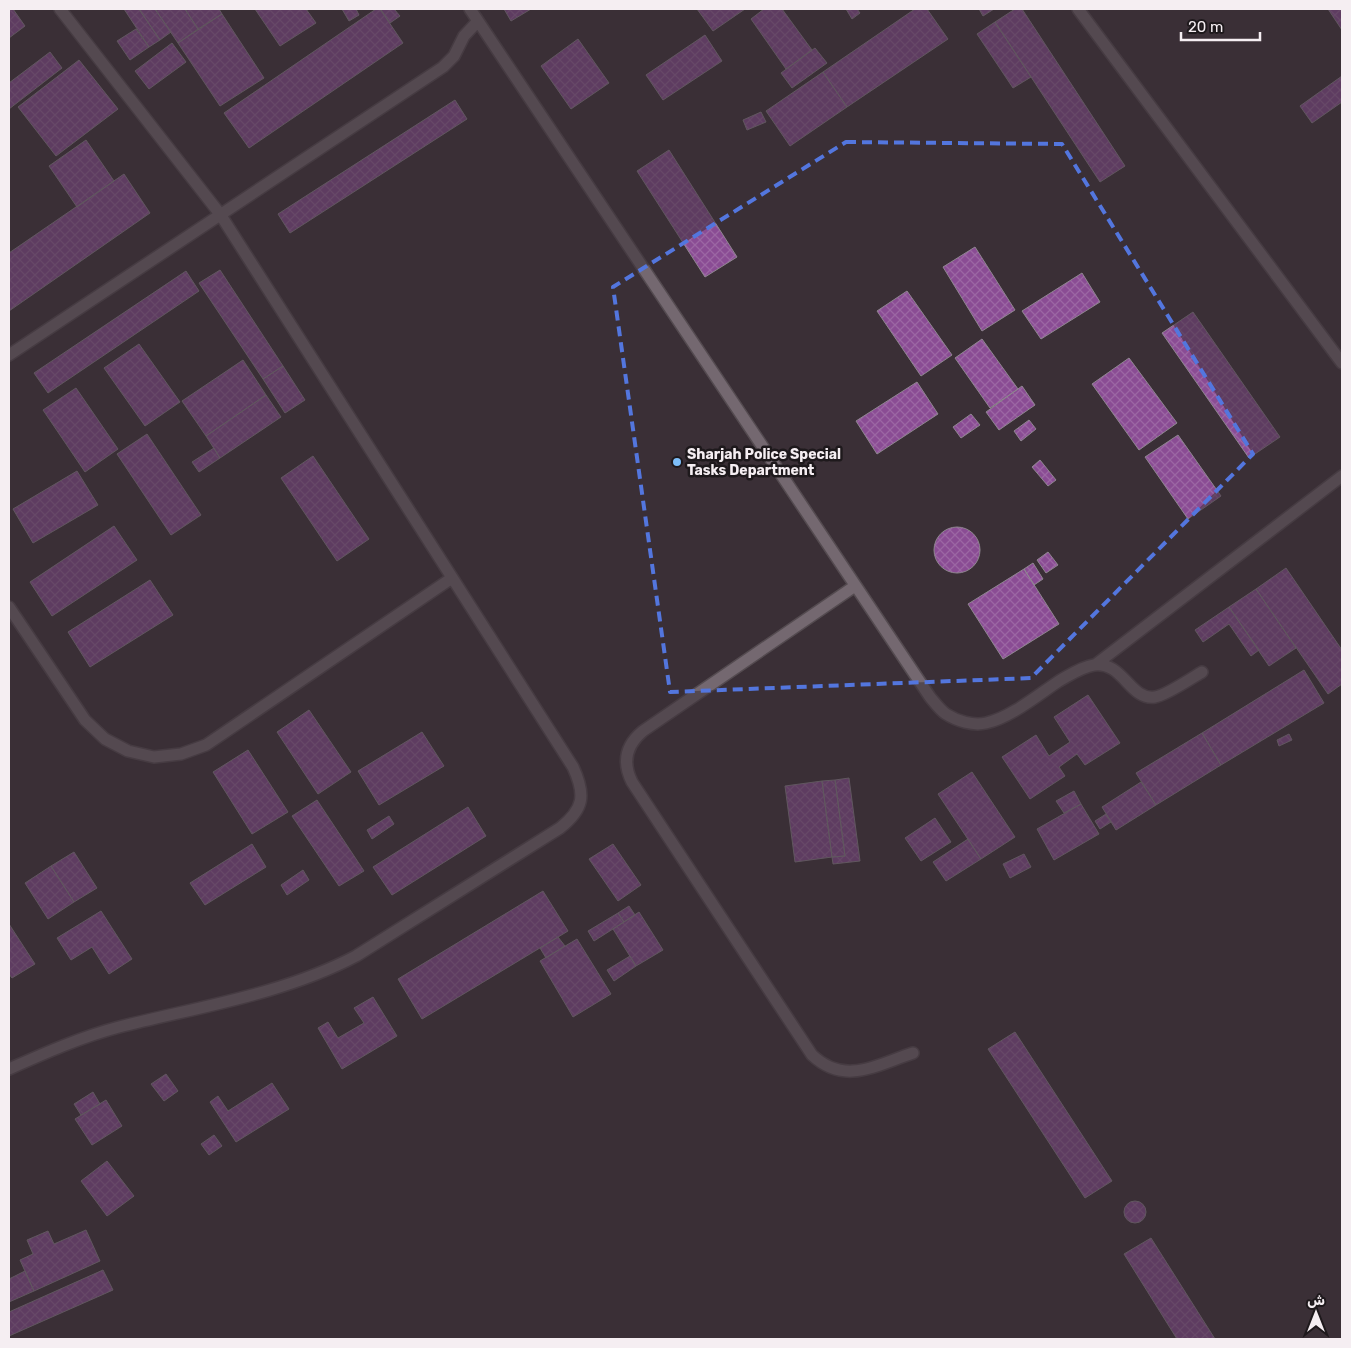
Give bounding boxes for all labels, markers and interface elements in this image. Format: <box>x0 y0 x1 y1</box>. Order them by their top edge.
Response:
scale bar <box>1181 10 1260 42</box>
text: 20 m <box>1188 18 1223 36</box>
place label: Sharjah Police Special Tasks Department <box>687 446 841 479</box>
marker: Sharjah Police Special Tasks Department <box>671 456 683 468</box>
north arrow <box>1291 1288 1341 1338</box>
text: ش <box>1307 1292 1325 1309</box>

